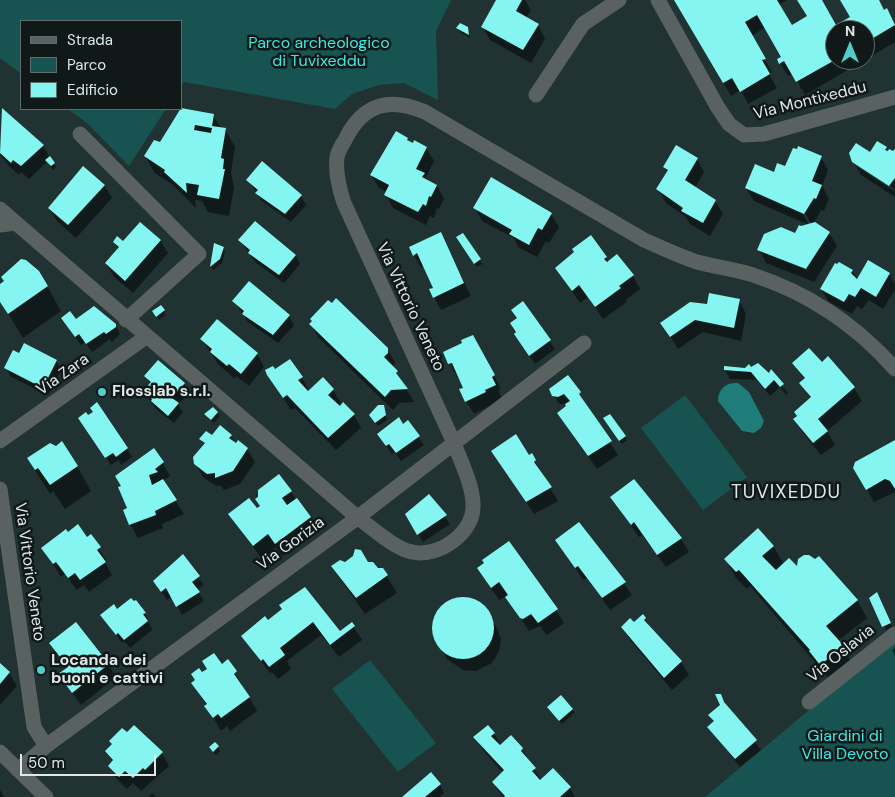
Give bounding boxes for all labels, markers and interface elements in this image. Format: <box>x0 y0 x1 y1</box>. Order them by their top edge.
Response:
legend <box>20 20 182 110</box>
north arrow <box>825 20 875 70</box>
text: N <box>845 22 855 40</box>
text: Strada <box>67 30 113 50</box>
park label: Parco archeologico di Tuvixeddu <box>248 34 390 72</box>
text: Parco <box>67 55 106 75</box>
street label: Via Montixeddu <box>752 78 868 124</box>
text: Edificio <box>67 80 118 100</box>
street label: Via Vittorio Veneto <box>372 240 448 374</box>
street label: Via Zara <box>33 350 93 400</box>
place label: Flosslab s.r.l. <box>112 382 211 402</box>
marker: Flosslab s.r.l. <box>96 386 108 398</box>
district label: TUVIXEDDU <box>730 482 842 504</box>
street label: Via Vittorio Veneto <box>10 502 48 642</box>
street label: Via Gorizia <box>254 513 328 575</box>
street label: Via Oslavia <box>804 621 878 687</box>
place label: Locanda dei buoni e cattivi <box>51 651 163 689</box>
marker: Locanda dei buoni e cattivi <box>35 664 47 676</box>
park label: Giardini di Villa Devoto <box>801 727 889 765</box>
scale bar <box>22 744 159 776</box>
text: 50 m <box>28 753 65 773</box>

